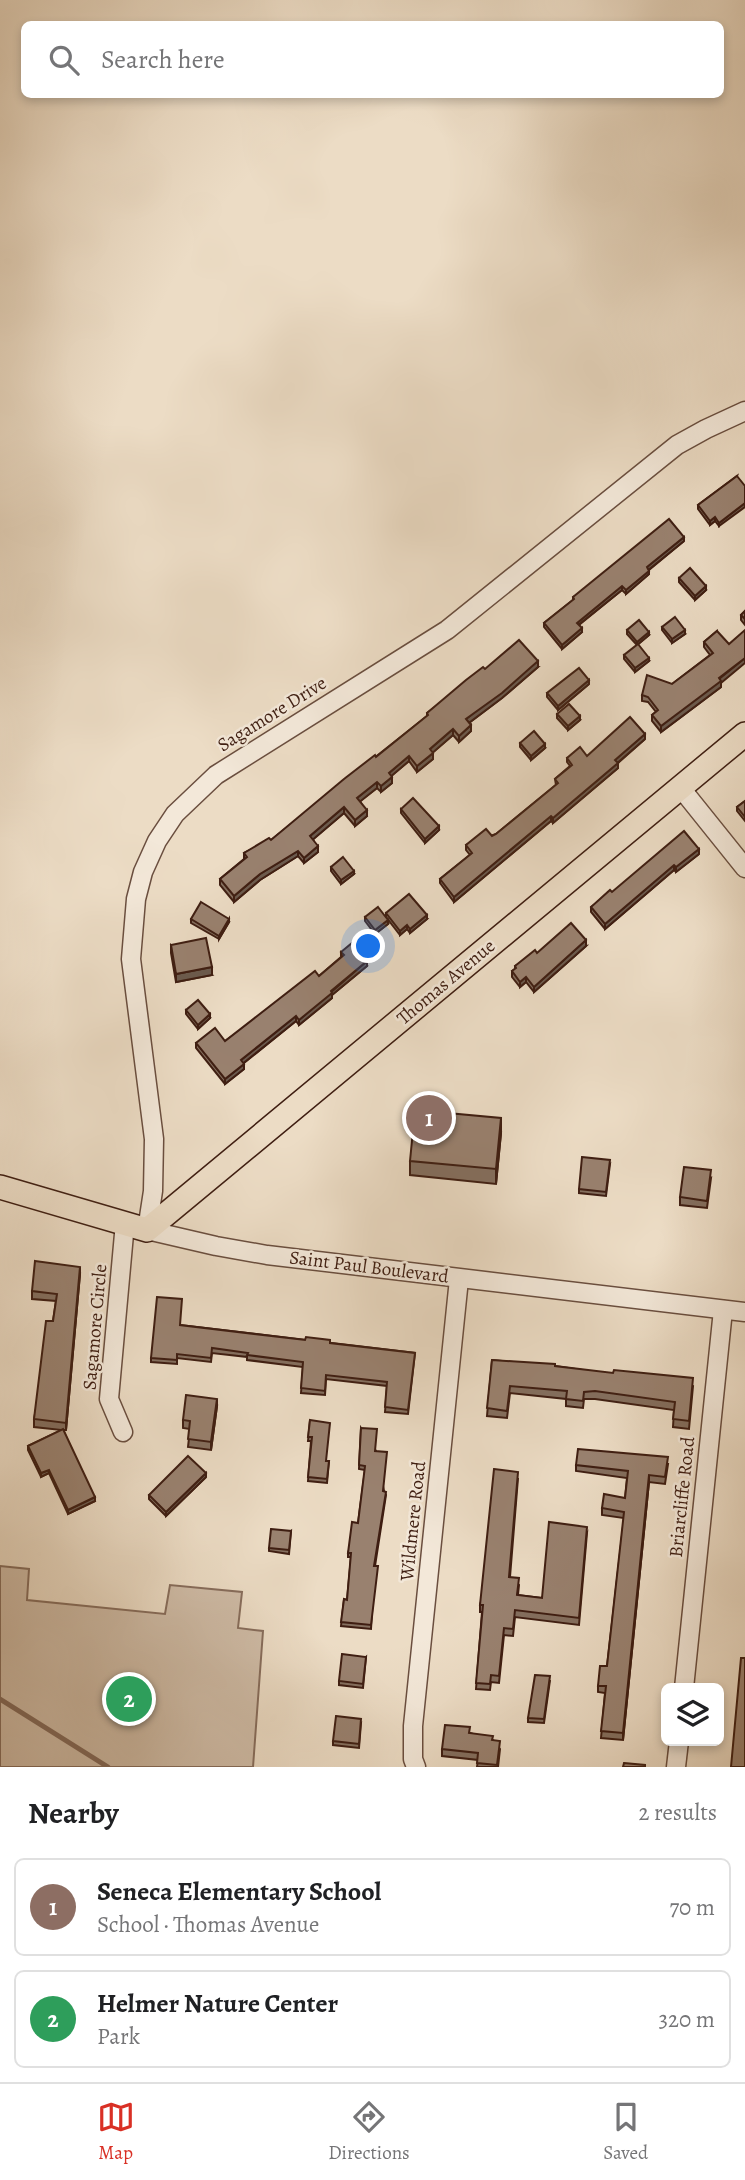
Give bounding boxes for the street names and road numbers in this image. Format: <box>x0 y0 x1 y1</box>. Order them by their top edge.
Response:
street label: Sagamore Drive <box>213 670 331 758</box>
street label: Thomas Avenue <box>391 933 501 1031</box>
street label: Saint Paul Boulevard <box>288 1244 451 1290</box>
street label: Sagamore Circle <box>77 1263 113 1391</box>
street label: Briarcliffe Road <box>663 1435 701 1559</box>
street label: Wildmere Road <box>394 1459 432 1583</box>

